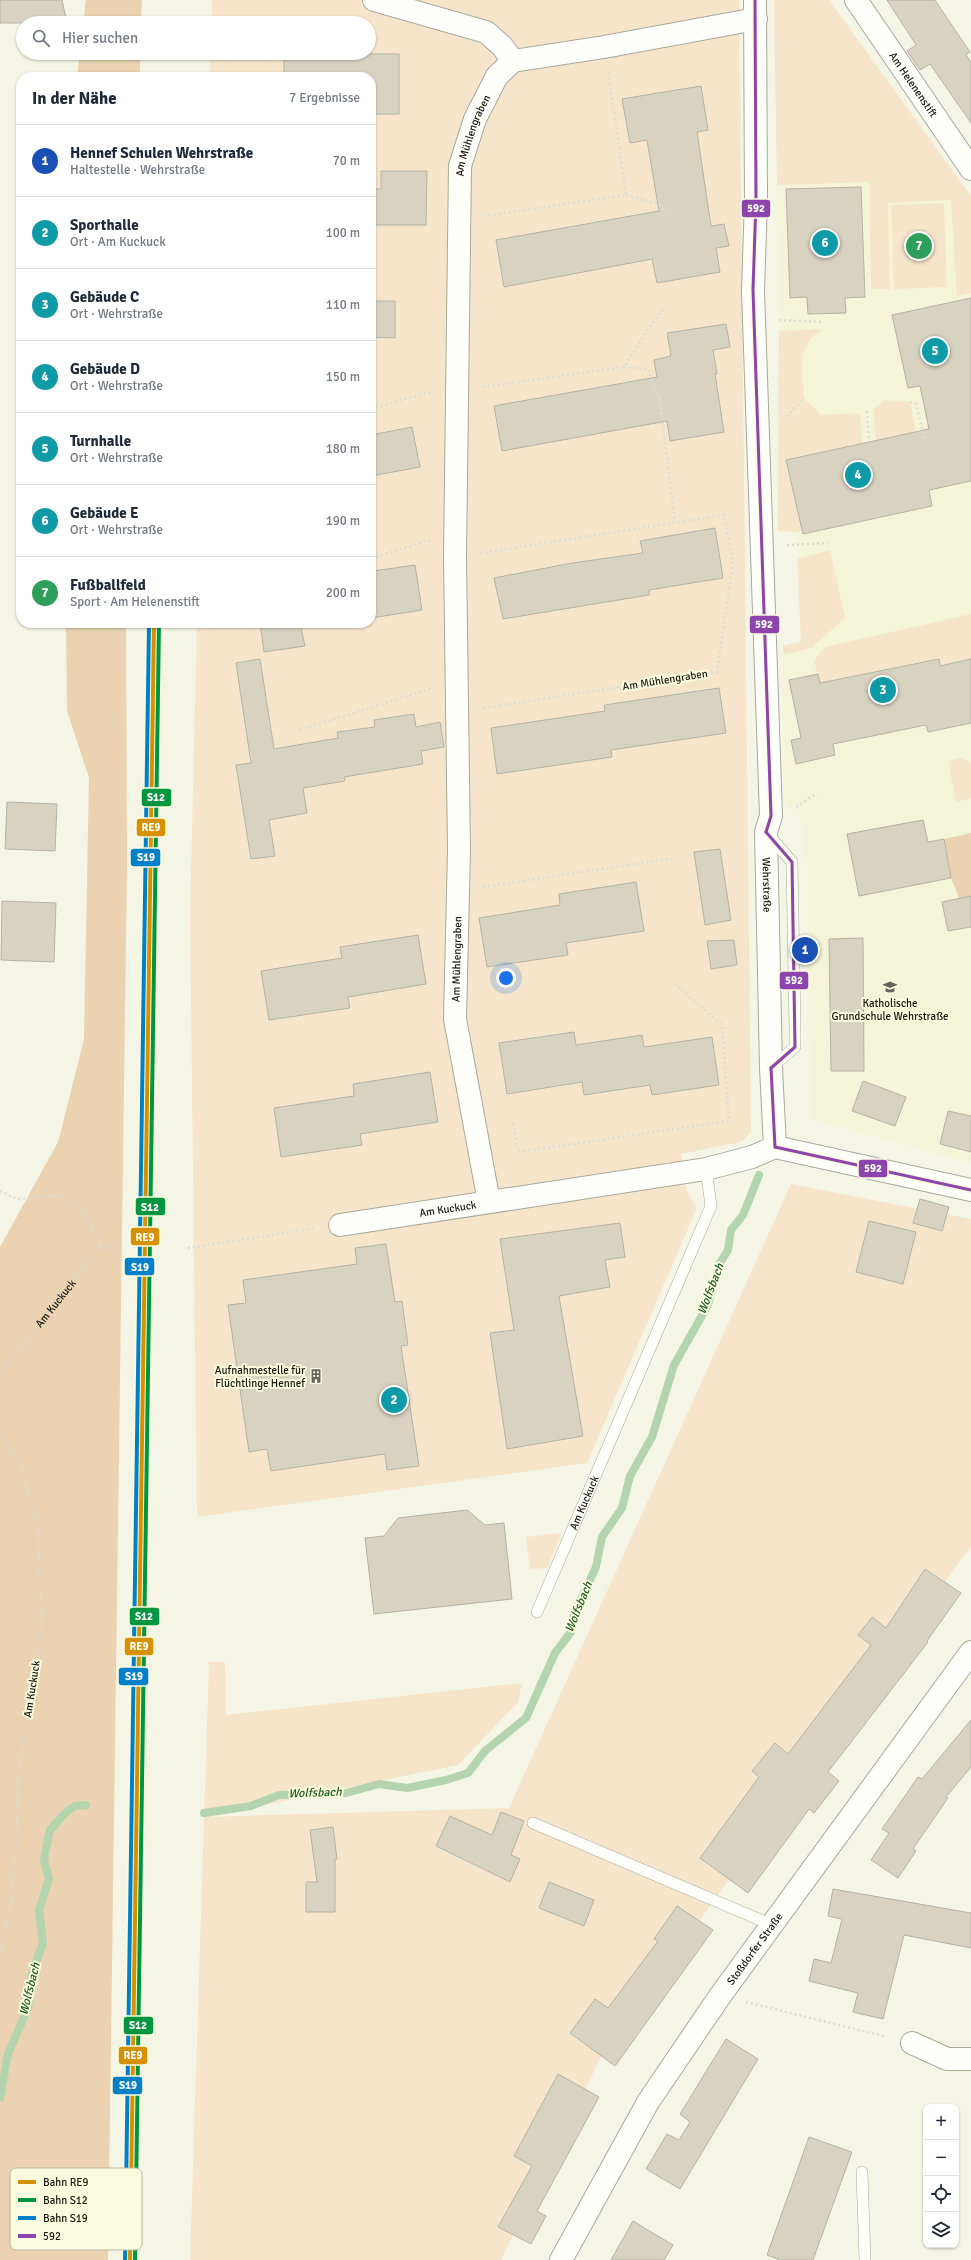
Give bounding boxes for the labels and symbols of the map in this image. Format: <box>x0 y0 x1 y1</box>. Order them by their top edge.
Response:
street label: Am Helenenstift <box>887 49 940 119</box>
street label: Am Mühlengraben <box>453 92 493 176</box>
line badge: 592 <box>741 199 771 218</box>
text: 592 <box>747 202 765 215</box>
pin: 6 <box>812 228 838 258</box>
pin: 7 <box>906 231 932 261</box>
pin: 5 <box>922 336 948 366</box>
pin: 4 <box>845 460 871 490</box>
line badge: 592 <box>749 615 780 634</box>
text: 592 <box>755 618 773 631</box>
street label: Am Mühlengraben <box>621 667 709 693</box>
pin: 3 <box>870 675 896 705</box>
line badge: S12 <box>141 788 172 807</box>
text: S12 <box>147 791 165 804</box>
line badge: RE9 <box>136 818 166 837</box>
text: RE9 <box>141 821 161 834</box>
line badge: S19 <box>130 848 161 867</box>
text: S19 <box>137 851 155 864</box>
street label: Wehrstraße <box>760 857 774 913</box>
street label: Am Mühlengraben <box>449 916 464 1002</box>
pin: 1 <box>792 935 818 965</box>
your location <box>496 968 516 988</box>
line badge: 592 <box>779 971 809 990</box>
text: 592 <box>785 974 803 987</box>
school or university icon: Katholische Grundschule Wehrstraße <box>882 979 898 995</box>
place label: Katholische Grundschule Wehrstraße <box>831 997 949 1023</box>
line badge: 592 <box>858 1159 888 1178</box>
text: 592 <box>864 1162 882 1175</box>
line badge: S12 <box>135 1197 166 1216</box>
street label: Am Kuckuck <box>418 1198 478 1219</box>
text: S12 <box>141 1201 159 1214</box>
line badge: RE9 <box>130 1227 160 1246</box>
text: RE9 <box>135 1231 155 1244</box>
line badge: S19 <box>124 1257 155 1276</box>
text: S19 <box>131 1261 149 1274</box>
water label: Wolfsbach <box>694 1261 728 1317</box>
street label: Am Kuckuck <box>32 1276 79 1330</box>
place label: Aufnahmestelle für Flüchtlinge Hennef <box>215 1364 306 1390</box>
building icon: Aufnahmestelle für Flüchtlinge Hennef <box>308 1368 324 1384</box>
pin: 2 <box>381 1385 407 1415</box>
street label: Am Kuckuck <box>567 1473 601 1532</box>
water label: Wolfsbach <box>562 1579 596 1634</box>
line badge: S12 <box>129 1607 160 1626</box>
text: S12 <box>135 1610 153 1623</box>
line badge: RE9 <box>124 1637 154 1656</box>
text: RE9 <box>129 1640 149 1653</box>
street label: Am Kuckuck <box>21 1659 43 1718</box>
line badge: S19 <box>118 1667 149 1686</box>
text: S19 <box>125 1670 143 1683</box>
water label: Wolfsbach <box>288 1785 342 1801</box>
street label: Stoßdorfer Straße <box>724 1910 785 1987</box>
water label: Wolfsbach <box>16 1961 44 2017</box>
line badge: S12 <box>123 2016 154 2035</box>
text: S12 <box>129 2019 147 2032</box>
line badge: RE9 <box>118 2046 148 2065</box>
text: RE9 <box>123 2049 143 2062</box>
line badge: S19 <box>112 2076 143 2095</box>
text: S19 <box>119 2079 137 2092</box>
legend <box>10 2168 142 2250</box>
text: Bahn RE9 <box>43 2176 88 2189</box>
text: Bahn S12 <box>43 2194 88 2207</box>
text: Bahn S19 <box>43 2212 88 2225</box>
text: 592 <box>43 2230 61 2243</box>

